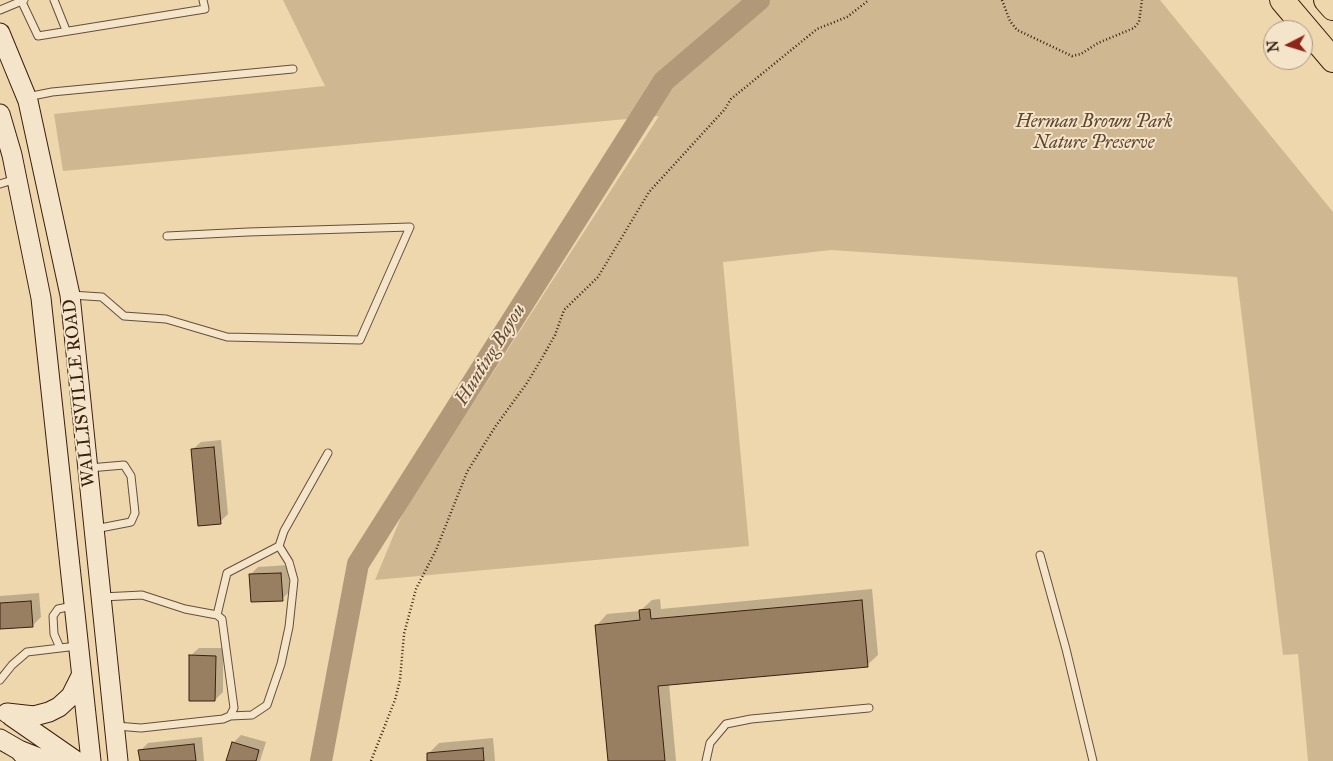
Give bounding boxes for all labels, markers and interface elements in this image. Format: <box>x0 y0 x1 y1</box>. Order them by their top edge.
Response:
north arrow <box>1263 20 1313 70</box>
text: N <box>1265 40 1283 53</box>
park label: Herman Brown Park Nature Preserve <box>1015 112 1173 154</box>
street label: WALLISVILLE ROAD <box>59 298 101 488</box>
water label: Hunting Bayou <box>451 300 531 410</box>

